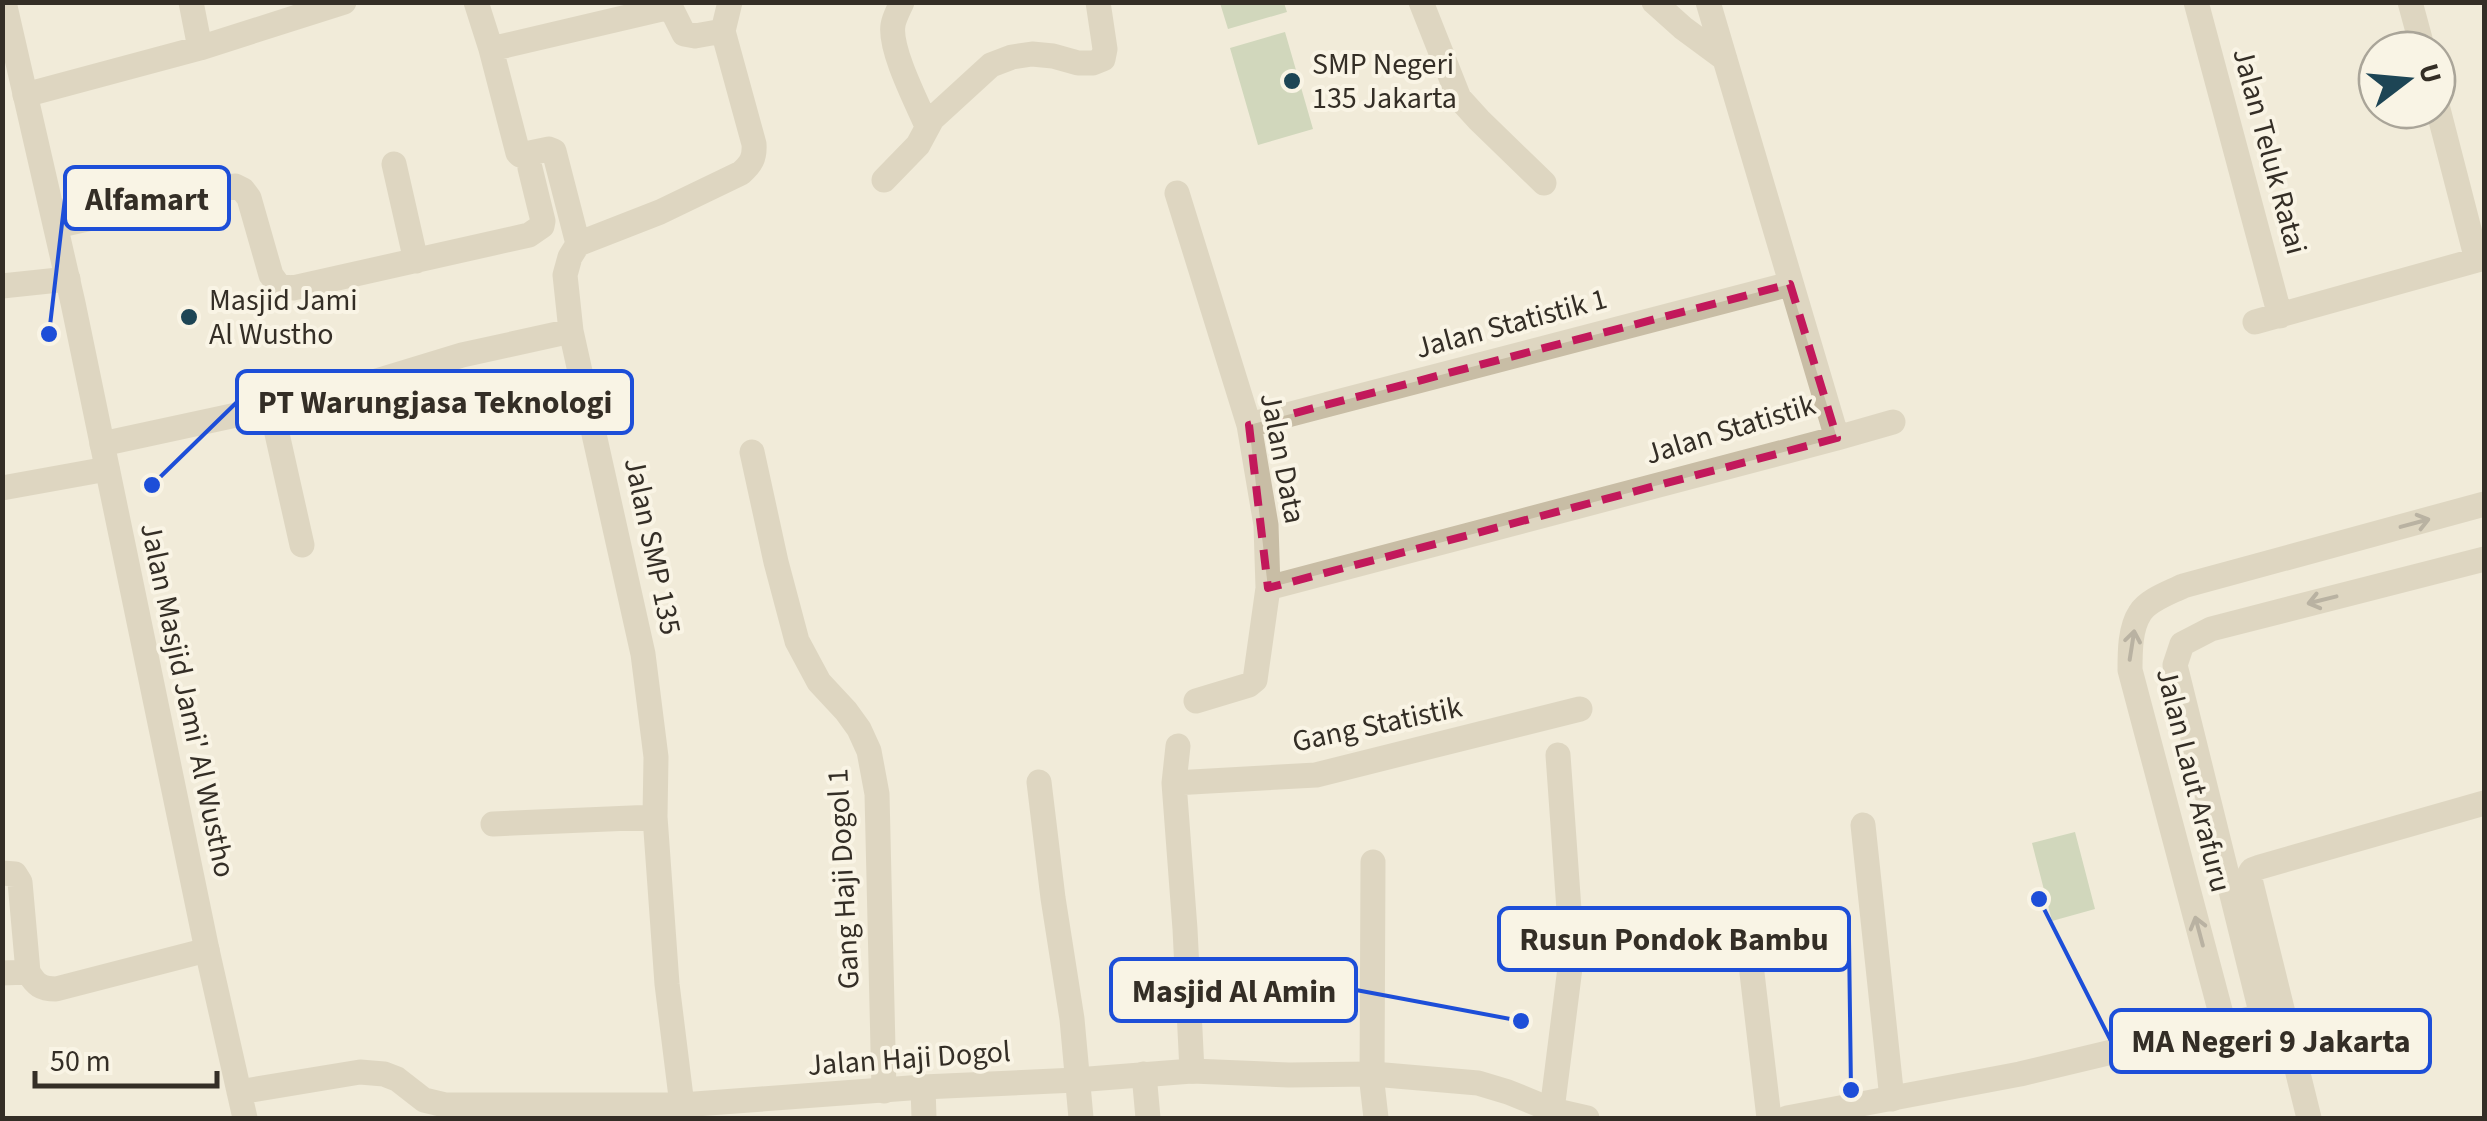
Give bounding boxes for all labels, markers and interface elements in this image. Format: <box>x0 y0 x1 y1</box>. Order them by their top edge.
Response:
north arrow <box>2357 30 2457 130</box>
place label: SMP Negeri 135 Jakarta <box>1312 43 1457 120</box>
street label: Jalan Teluk Ratai <box>2221 43 2318 259</box>
text: U <box>2408 59 2452 88</box>
marker: SMP Negeri 135 Jakarta <box>1281 70 1303 92</box>
callout: Alfamart <box>65 167 229 229</box>
text: Alfamart <box>84 177 209 223</box>
street label: Jalan Statistik 1 <box>1410 277 1612 370</box>
place label: Masjid Jami Al Wustho <box>209 279 358 356</box>
marker: Masjid Jami Al Wustho <box>178 306 200 328</box>
callout: PT Warungjasa Teknologi <box>237 371 632 433</box>
text: PT Warungjasa Teknologi <box>258 380 612 426</box>
street label: Jalan Statistik <box>1640 383 1821 476</box>
street label: Jalan Data <box>1249 389 1316 527</box>
street label: Jalan SMP 135 <box>613 453 692 639</box>
one-way arrow <box>2399 513 2430 531</box>
street label: Jalan Masjid Jami' Al Wustho <box>129 519 246 881</box>
one-way arrow <box>2307 592 2338 611</box>
one-way arrow <box>2124 629 2142 662</box>
street label: Jalan Laut Arafuru <box>2145 663 2242 897</box>
street label: Gang Statistik <box>1288 685 1466 763</box>
street label: Gang Haji Dogol 1 <box>816 768 871 990</box>
callout: Rusun Pondok Bambu <box>1499 908 1849 970</box>
one-way arrow <box>2188 916 2207 947</box>
text: Rusun Pondok Bambu <box>1519 917 1829 963</box>
callout: Masjid Al Amin <box>1111 959 1356 1021</box>
text: Masjid Al Amin <box>1132 969 1336 1015</box>
callout: MA Negeri 9 Jakarta <box>2111 1010 2430 1072</box>
text: MA Negeri 9 Jakarta <box>2131 1019 2411 1065</box>
scale bar <box>35 1026 218 1088</box>
street label: Jalan Haji Dogol <box>806 1030 1012 1087</box>
text: 50 m <box>50 1040 111 1083</box>

